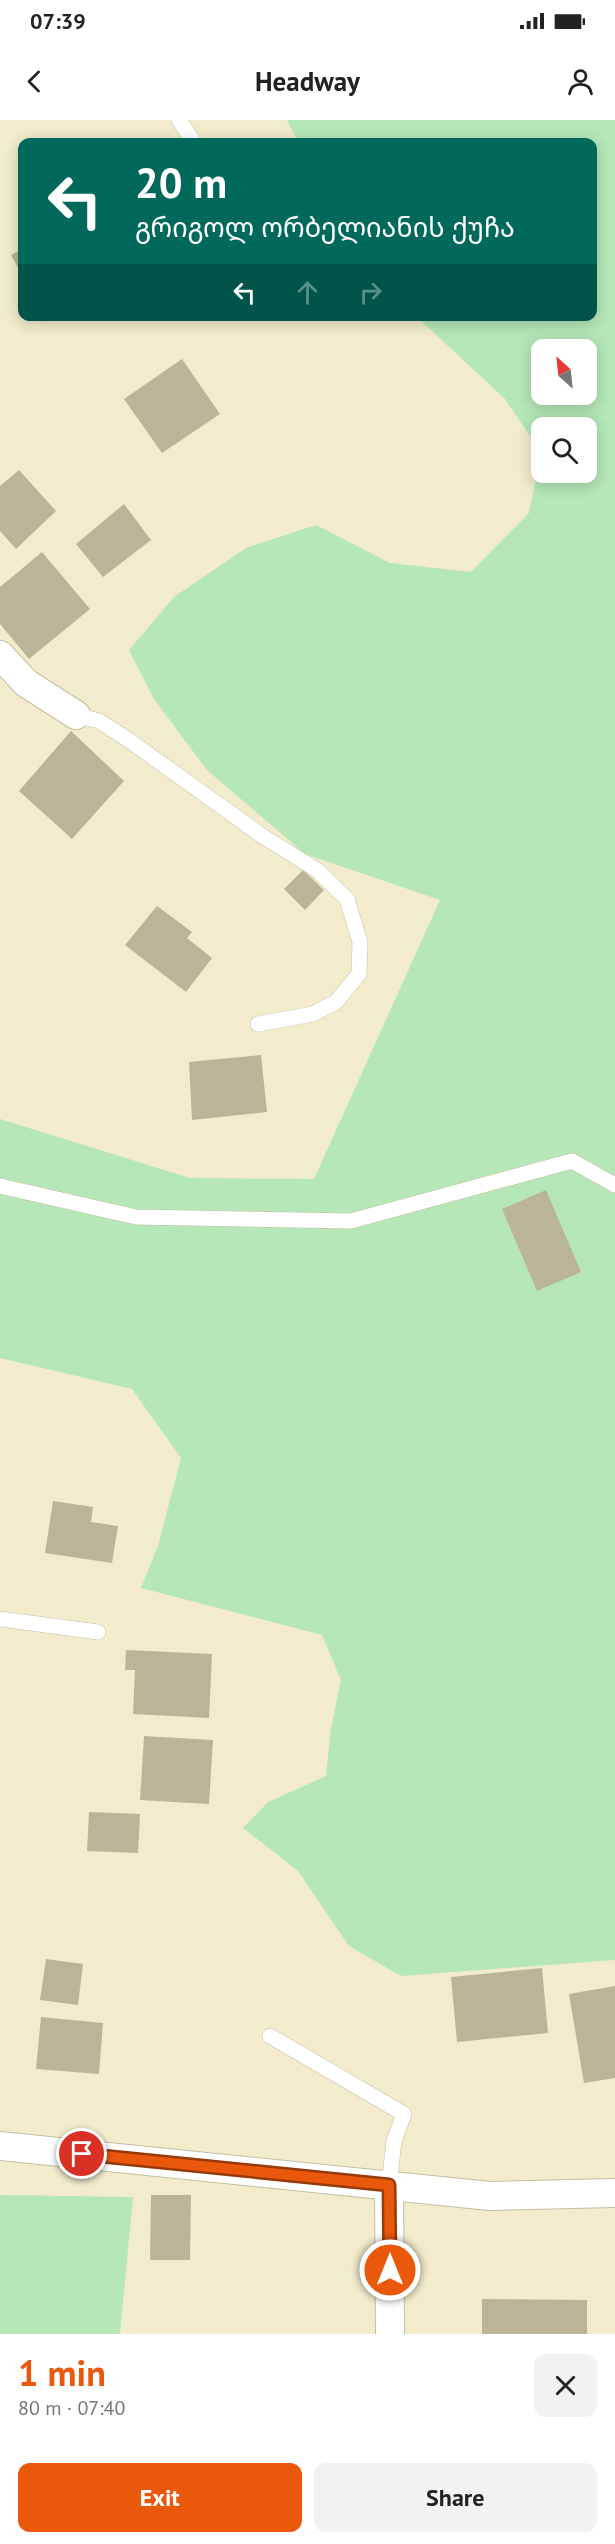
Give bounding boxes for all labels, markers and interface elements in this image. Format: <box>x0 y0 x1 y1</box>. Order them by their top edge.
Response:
text: 07:39 <box>30 7 86 35</box>
text: Headway <box>255 64 360 98</box>
icon: back <box>18 65 51 98</box>
icon: person <box>564 65 597 98</box>
text: 20 m <box>135 155 227 210</box>
icon: left <box>36 162 114 240</box>
text: გრიგოლ ორბელიანის ქუჩა <box>135 210 515 244</box>
icon: left <box>228 276 261 309</box>
icon: ahead <box>291 276 324 309</box>
icon: right <box>354 276 387 309</box>
north arrow <box>531 339 597 405</box>
map controls <box>531 339 597 483</box>
button: search <box>531 417 597 483</box>
pin <box>56 2128 107 2179</box>
icon: arrive <box>65 2137 98 2170</box>
position arrow <box>358 2238 422 2302</box>
text: 1 min <box>18 2349 106 2396</box>
button: close <box>534 2354 597 2417</box>
text: 80 m · 07:40 <box>18 2395 125 2421</box>
button: Exit <box>18 2463 302 2532</box>
button: Share <box>314 2463 597 2532</box>

